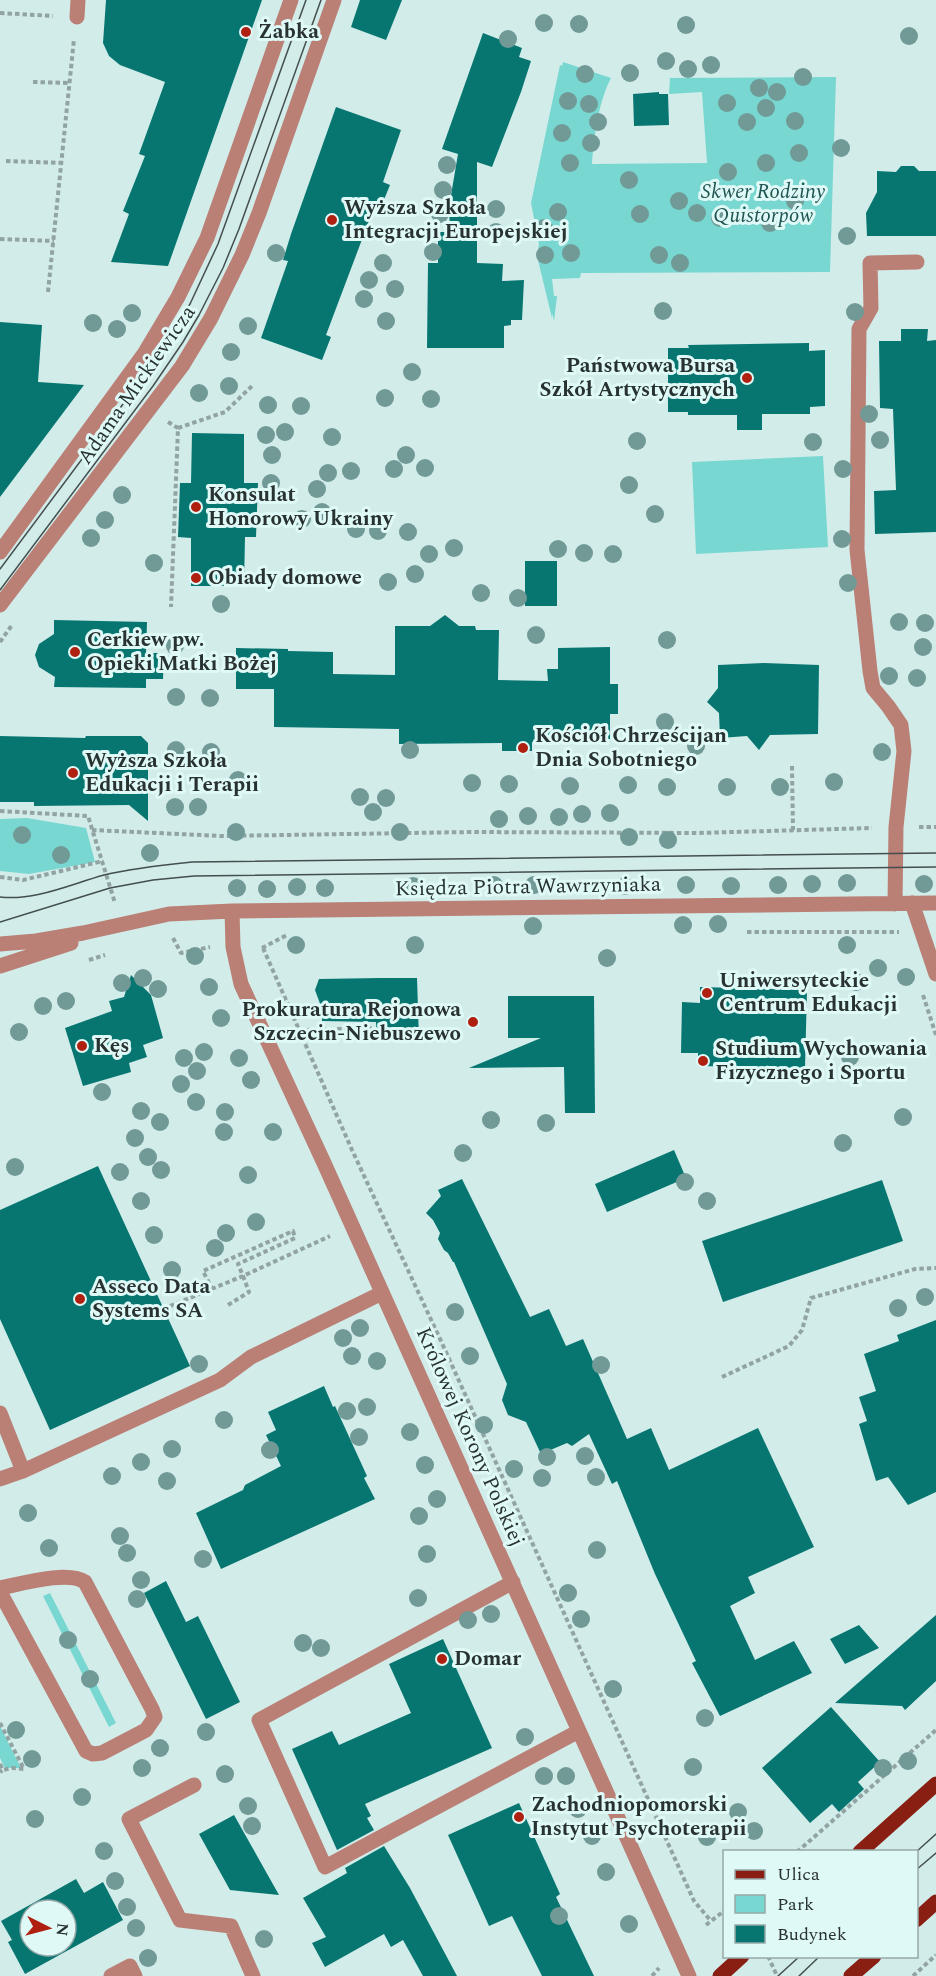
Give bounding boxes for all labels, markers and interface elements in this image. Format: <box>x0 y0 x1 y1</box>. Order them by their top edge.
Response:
place label: Żabka <box>258 16 319 48</box>
marker: Żabka <box>239 25 253 39</box>
park label: Skwer Rodziny Quistorpów <box>701 176 826 232</box>
place label: Wyższa Szkoła Integracji Europejskiej <box>344 192 568 248</box>
marker: Wyższa Szkoła Integracji Europejskiej <box>325 213 339 227</box>
street label: Adama Mickiewicza <box>70 298 205 471</box>
place label: Państwowa Bursa Szkół Artystycznych <box>539 350 735 406</box>
marker: Państwowa Bursa Szkół Artystycznych <box>740 371 754 385</box>
place label: Konsulat Honorowy Ukrainy <box>208 479 394 535</box>
marker: Konsulat Honorowy Ukrainy <box>189 500 203 514</box>
place label: Obiady domowe <box>208 562 362 594</box>
marker: Obiady domowe <box>189 571 203 585</box>
place label: Cerkiew pw. Opieki Matki Bożej <box>87 624 277 680</box>
marker: Cerkiew pw. Opieki Matki Bożej <box>68 645 82 659</box>
place label: Kościół Chrześcijan Dnia Sobotniego <box>535 720 727 776</box>
marker: Kościół Chrześcijan Dnia Sobotniego <box>516 741 530 755</box>
place label: Wyższa Szkoła Edukacji i Terapii <box>85 745 259 801</box>
marker: Wyższa Szkoła Edukacji i Terapii <box>66 766 80 780</box>
street label: Księdza Piotra Wawrzyniaka <box>395 869 662 905</box>
place label: Uniwersyteckie Centrum Edukacji <box>719 965 897 1021</box>
marker: Uniwersyteckie Centrum Edukacji <box>700 986 714 1000</box>
place label: Prokuratura Rejonowa Szczecin-Niebuszewo <box>241 994 461 1050</box>
marker: Prokuratura Rejonowa Szczecin-Niebuszewo <box>466 1015 480 1029</box>
place label: Kęs <box>94 1030 129 1062</box>
place label: Studium Wychowania Fizycznego i Sportu <box>715 1033 927 1089</box>
marker: Kęs <box>75 1039 89 1053</box>
marker: Studium Wychowania Fizycznego i Sportu <box>696 1054 710 1068</box>
place label: Asseco Data Systems SA <box>92 1271 210 1327</box>
marker: Asseco Data Systems SA <box>73 1292 87 1306</box>
street label: Królowej Korony Polskiej <box>407 1322 533 1552</box>
place label: Domar <box>454 1643 521 1675</box>
marker: Domar <box>435 1652 449 1666</box>
place label: Zachodniopomorski Instytut Psychoterapii <box>531 1789 747 1845</box>
marker: Zachodniopomorski Instytut Psychoterapii <box>512 1810 526 1824</box>
legend <box>723 1850 918 1958</box>
text: Ulica <box>777 1861 820 1888</box>
text: Park <box>777 1891 814 1918</box>
north arrow <box>18 1898 78 1958</box>
text: Budynek <box>777 1921 847 1948</box>
text: N <box>49 1922 75 1937</box>

